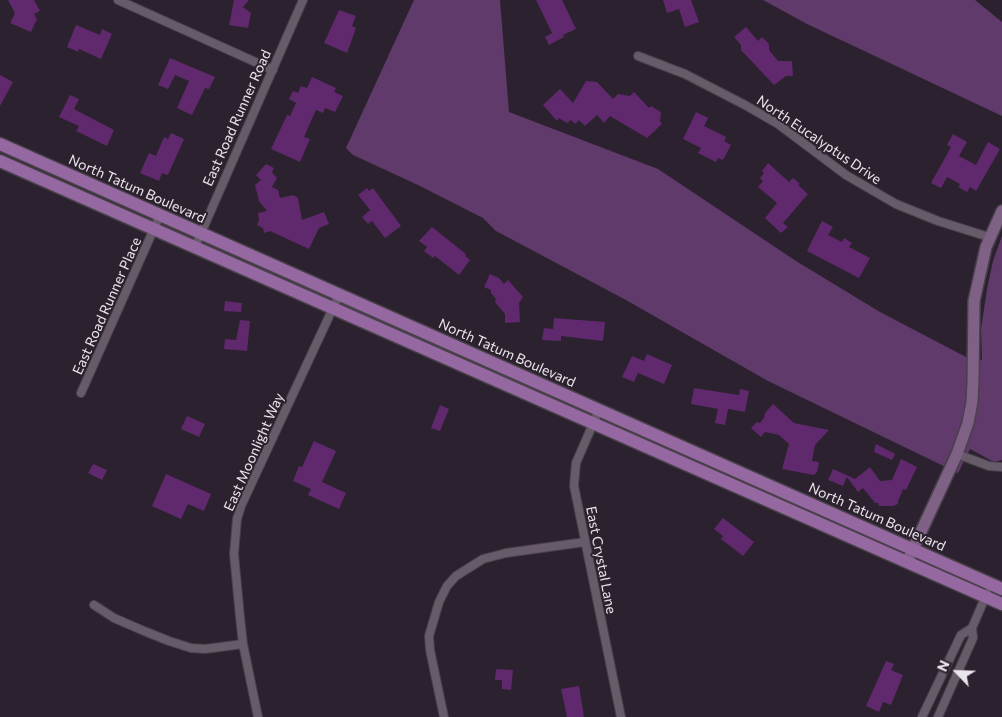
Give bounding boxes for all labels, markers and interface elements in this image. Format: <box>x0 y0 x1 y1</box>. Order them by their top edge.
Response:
street label: East Road Runner Road <box>199 47 275 189</box>
street label: North Eucalyptus Drive <box>753 92 885 188</box>
street label: North Tatum Boulevard <box>66 151 208 227</box>
street label: East Road Runner Place <box>69 235 145 377</box>
street label: North Tatum Boulevard <box>436 315 578 391</box>
street label: East Moonlight Way <box>220 390 288 514</box>
street label: North Tatum Boulevard <box>806 479 948 555</box>
street label: East Crystal Lane <box>582 505 620 615</box>
north arrow <box>932 647 982 697</box>
text: N <box>933 657 953 674</box>

